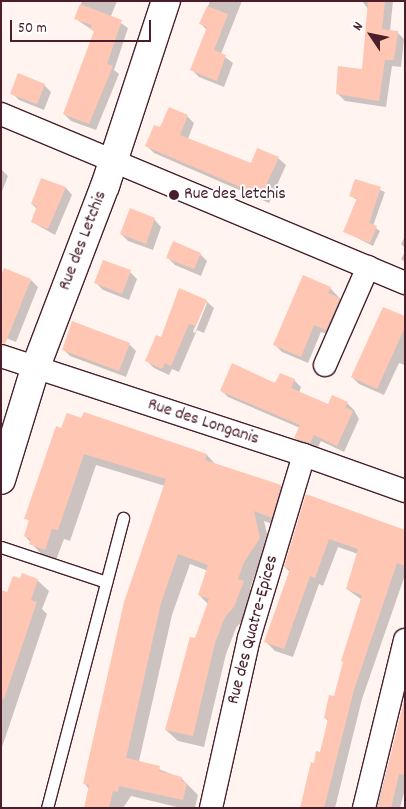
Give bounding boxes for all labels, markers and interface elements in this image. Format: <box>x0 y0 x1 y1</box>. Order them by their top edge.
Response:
scale bar <box>12 10 154 42</box>
north arrow <box>346 10 396 60</box>
text: 50 m <box>18 18 47 40</box>
text: N <box>348 18 369 35</box>
place label: Rue des letchis <box>184 184 286 206</box>
street label: Rue des Letchis <box>55 188 113 294</box>
marker: Rue des letchis <box>168 189 180 201</box>
street label: Rue des Longanis <box>145 395 261 451</box>
street label: Rue des Quatre-Epices <box>224 553 284 707</box>

